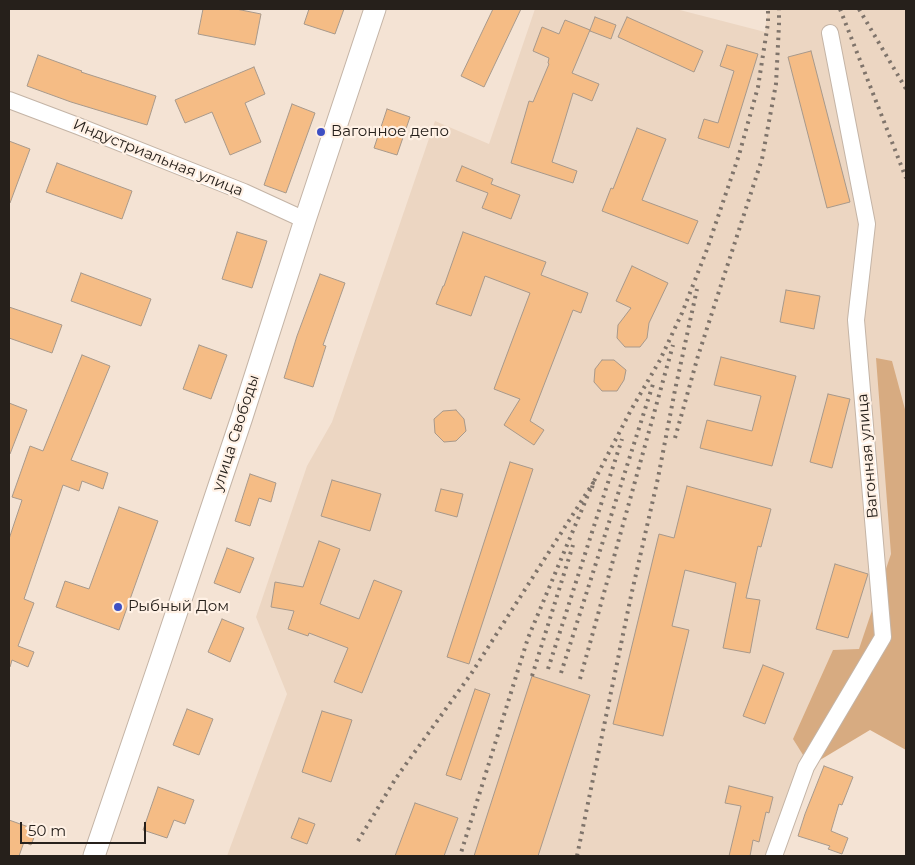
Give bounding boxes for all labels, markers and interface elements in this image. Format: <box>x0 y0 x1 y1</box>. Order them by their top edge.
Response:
street label: Индустриальная улица <box>70 116 246 200</box>
place label: Вагонное депо <box>331 123 449 141</box>
marker: Вагонное депо <box>315 126 327 138</box>
street label: улица Свободы <box>209 373 263 493</box>
street label: Вагонная улица <box>854 393 882 519</box>
place label: Рыбный Дом <box>128 598 229 616</box>
marker: Рыбный Дом <box>112 601 124 613</box>
scale bar <box>22 812 149 844</box>
text: 50 m <box>28 821 66 840</box>

